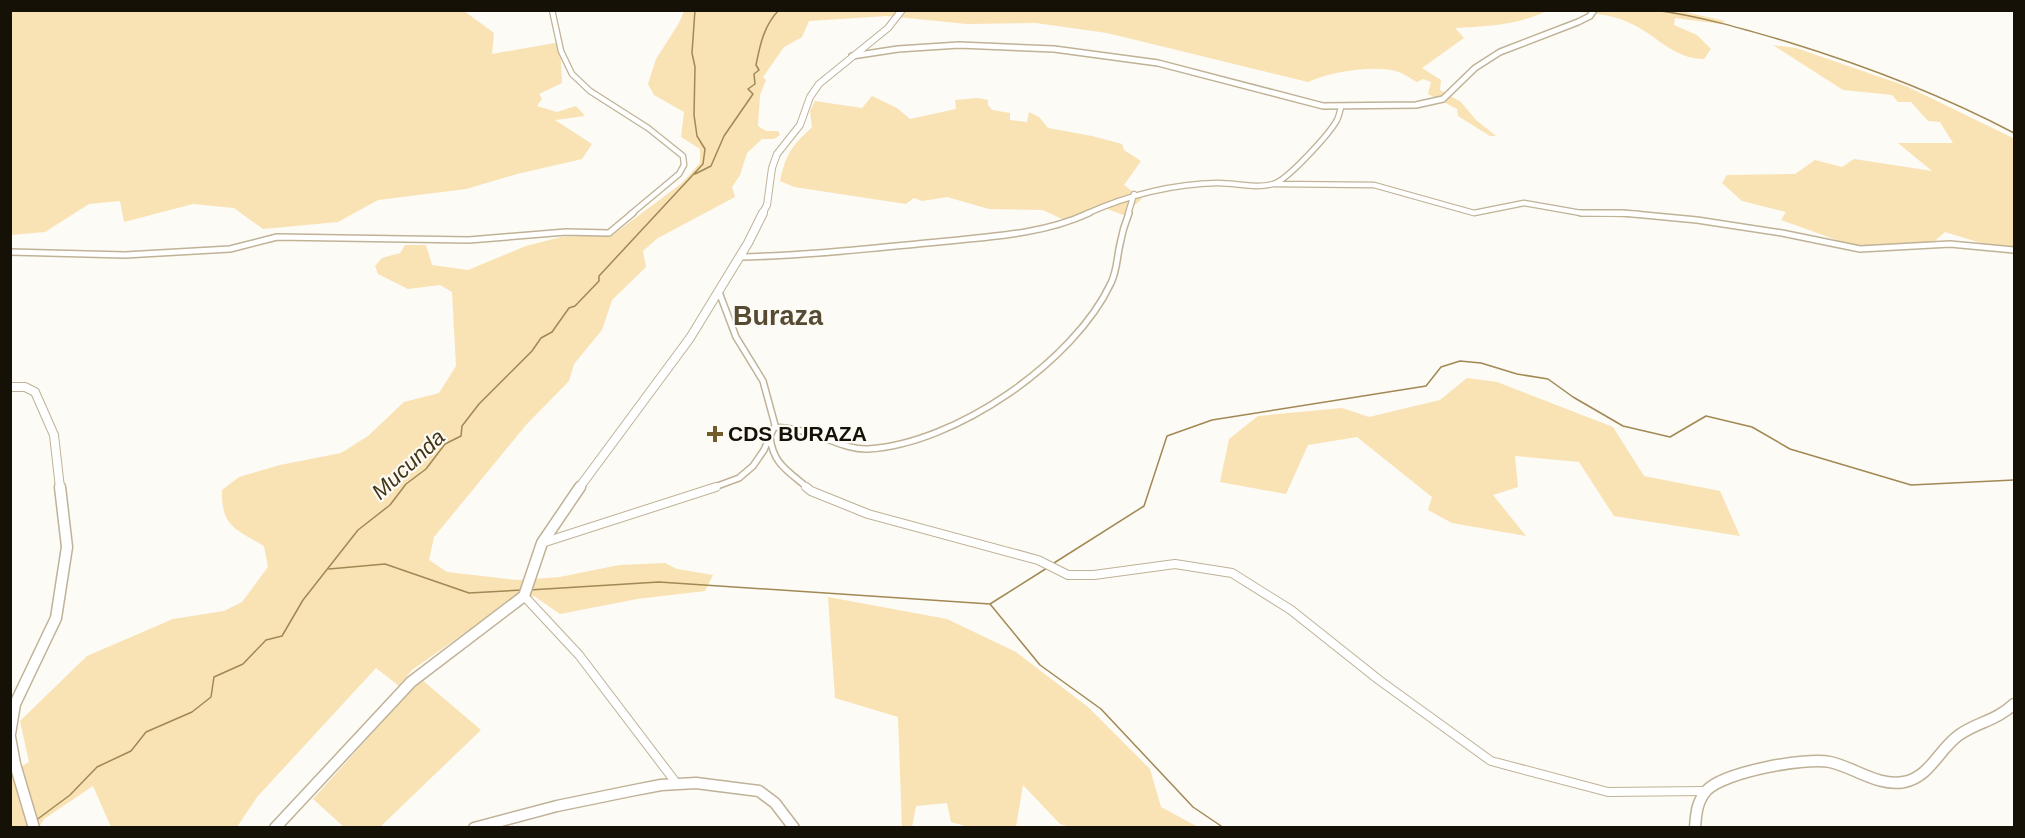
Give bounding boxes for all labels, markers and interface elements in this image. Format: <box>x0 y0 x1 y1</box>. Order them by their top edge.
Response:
district label: Buraza <box>733 301 824 331</box>
place label: CDS BURAZA <box>728 422 867 445</box>
water label: Mucunda <box>367 424 450 504</box>
marker: CDS BURAZA <box>706 425 724 443</box>

